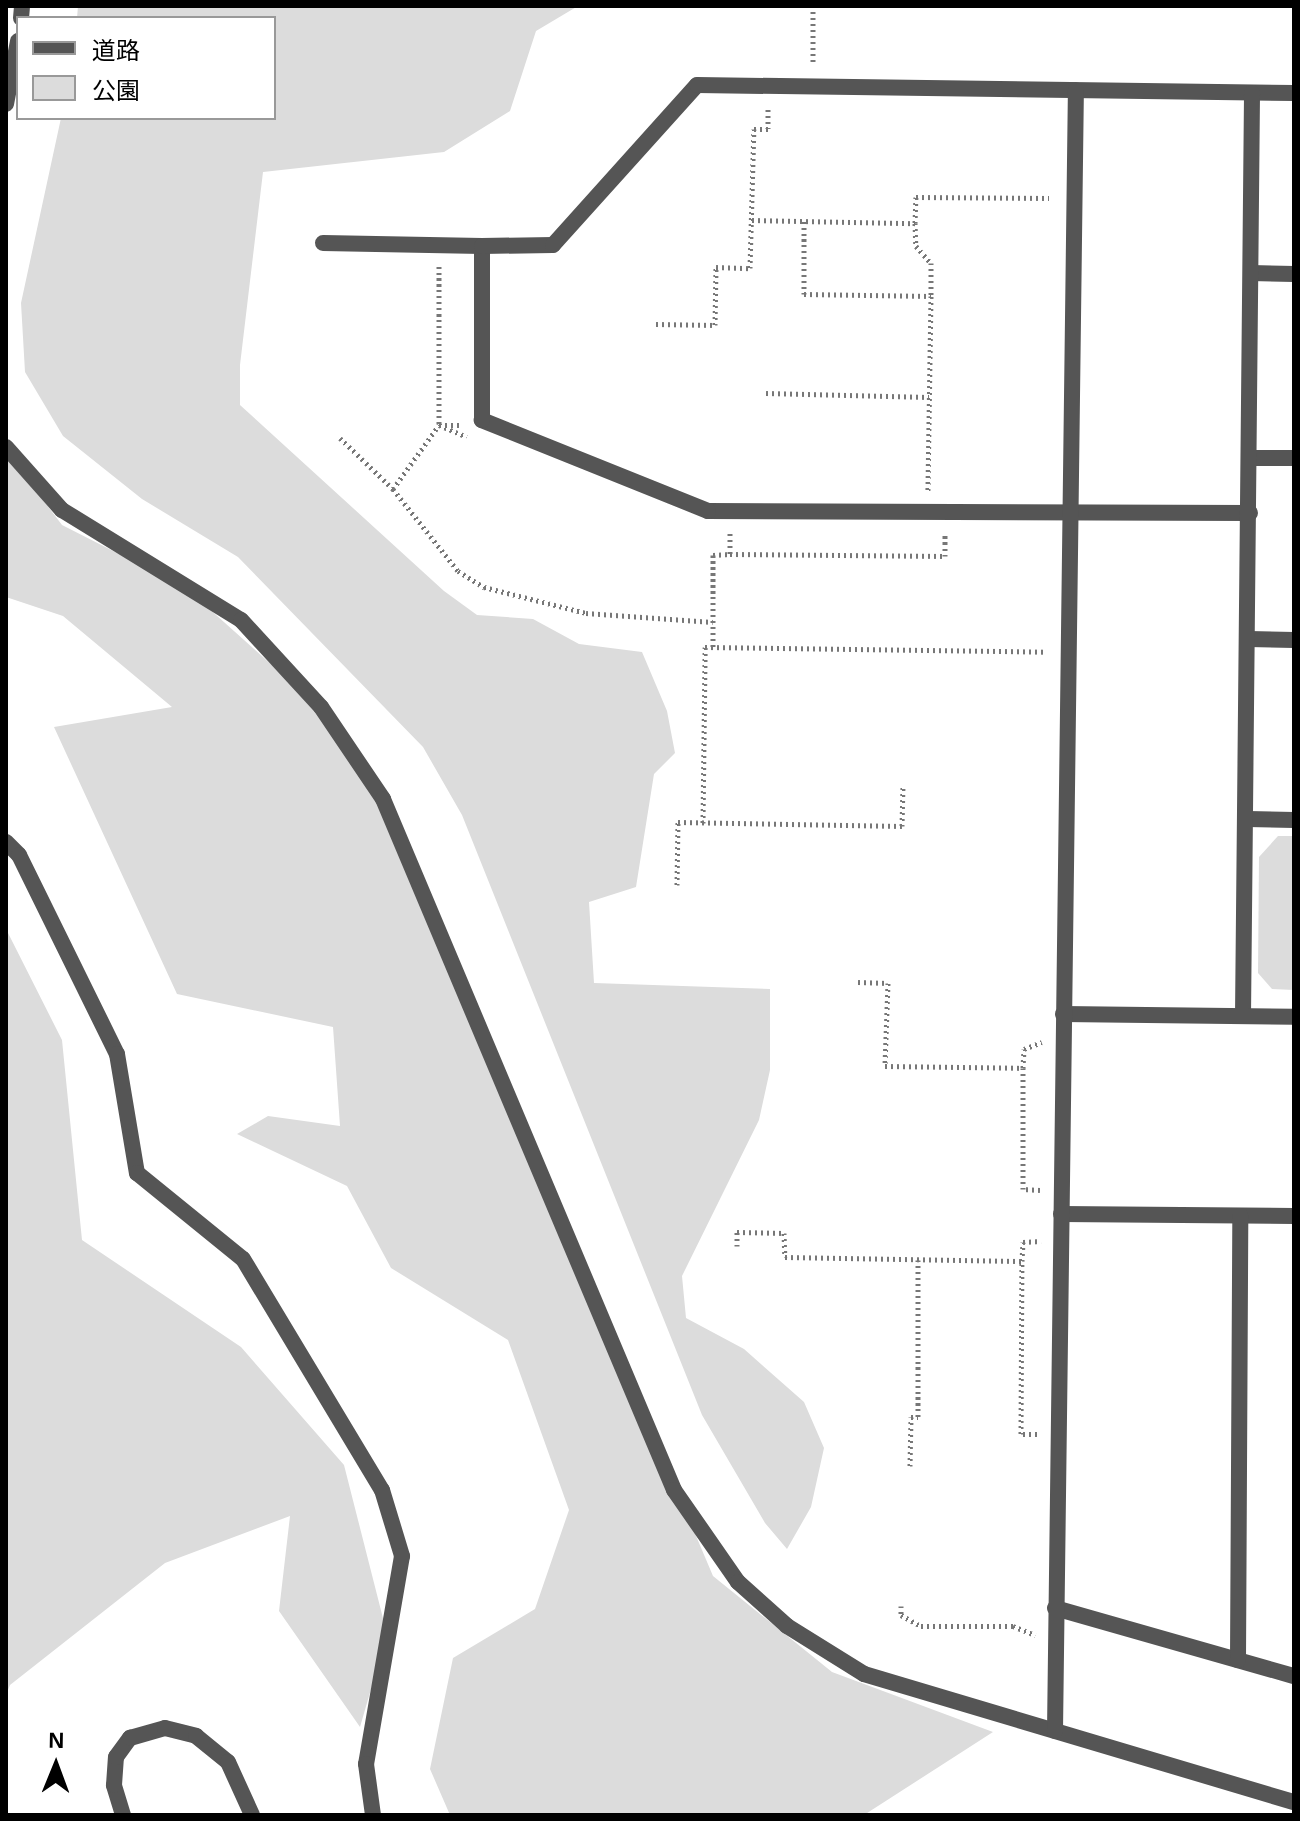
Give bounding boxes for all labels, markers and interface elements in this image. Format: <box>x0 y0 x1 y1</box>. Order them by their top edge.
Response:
legend <box>16 16 276 120</box>
text: 道路 <box>92 37 140 64</box>
text: 公園 <box>92 77 140 104</box>
north arrow <box>16 1725 96 1805</box>
text: N <box>48 1728 65 1753</box>

